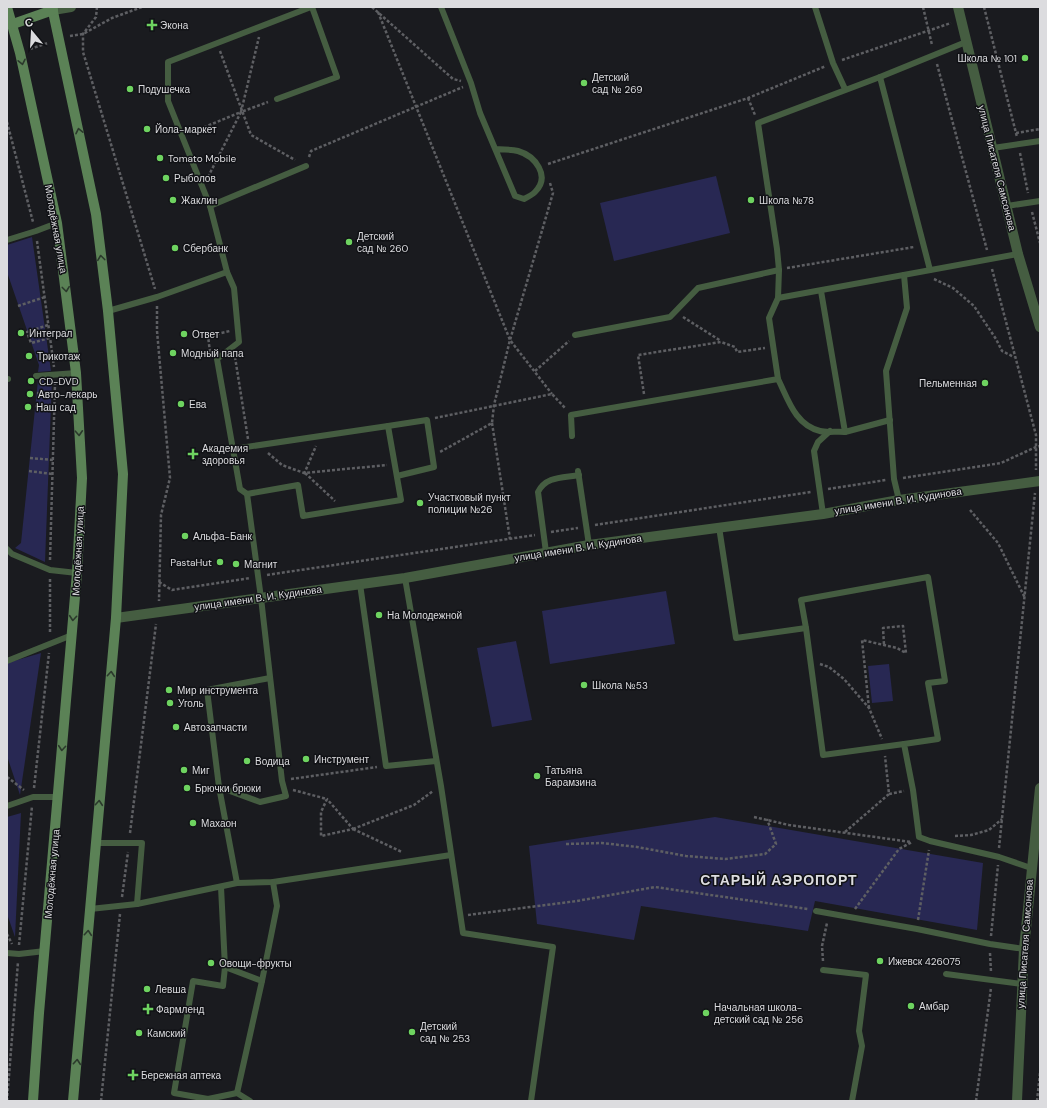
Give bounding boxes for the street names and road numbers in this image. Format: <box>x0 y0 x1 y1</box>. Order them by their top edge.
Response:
street label: улица Писателя Самсонова <box>975 104 1019 233</box>
street label: Молодёжная улица <box>42 184 70 275</box>
street label: улица имени В. И. Кудинова <box>833 484 963 517</box>
street label: Молодёжная улица <box>69 505 87 596</box>
street label: улица имени В. И. Кудинова <box>513 531 643 564</box>
street label: улица имени В. И. Кудинова <box>193 583 323 613</box>
street label: Молодёжная улица <box>42 828 62 919</box>
street label: улица Писателя Самсонова <box>1014 879 1036 1009</box>

